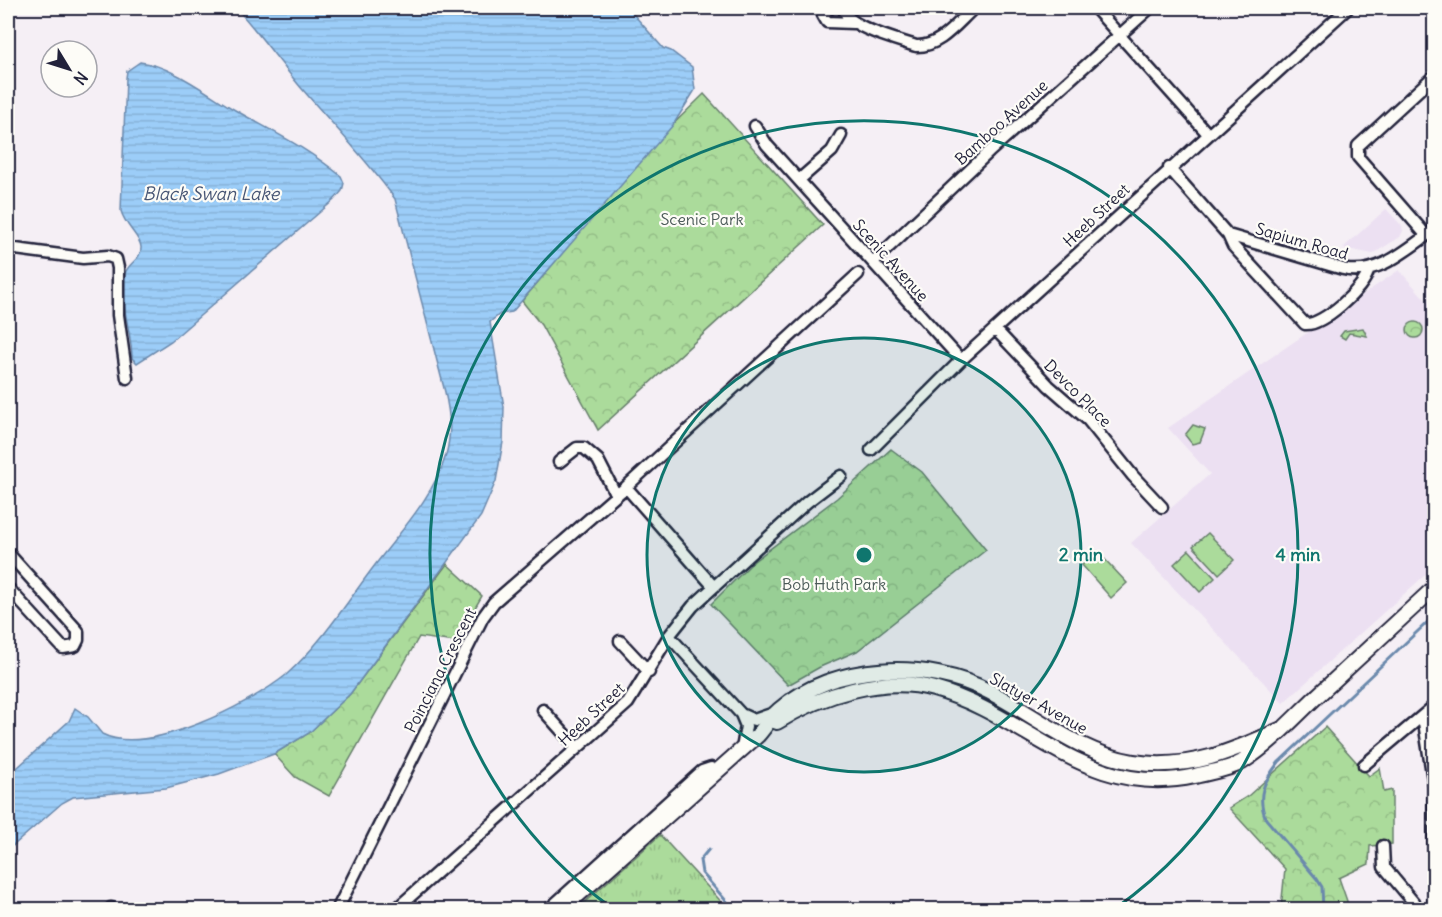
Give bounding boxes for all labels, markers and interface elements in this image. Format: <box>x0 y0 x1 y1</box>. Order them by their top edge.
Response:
north arrow <box>39 39 99 99</box>
text: N <box>70 68 92 89</box>
street label: Bamboo Avenue <box>950 75 1052 169</box>
street label: Heeb Street <box>1058 179 1134 251</box>
water label: Black Swan Lake <box>143 182 280 205</box>
park label: Scenic Park <box>660 209 744 229</box>
street label: Scenic Avenue <box>849 215 933 305</box>
street label: Sapium Road <box>1253 218 1351 264</box>
street label: Devco Place <box>1040 355 1116 431</box>
text: 2 min <box>1059 543 1104 566</box>
text: 4 min <box>1276 543 1321 566</box>
centre of rings <box>854 545 874 565</box>
park label: Bob Huth Park <box>782 574 886 594</box>
street label: Poinciana Crescent <box>400 604 480 736</box>
street label: Slatyer Avenue <box>987 668 1091 738</box>
street label: Heeb Street <box>553 678 629 750</box>

